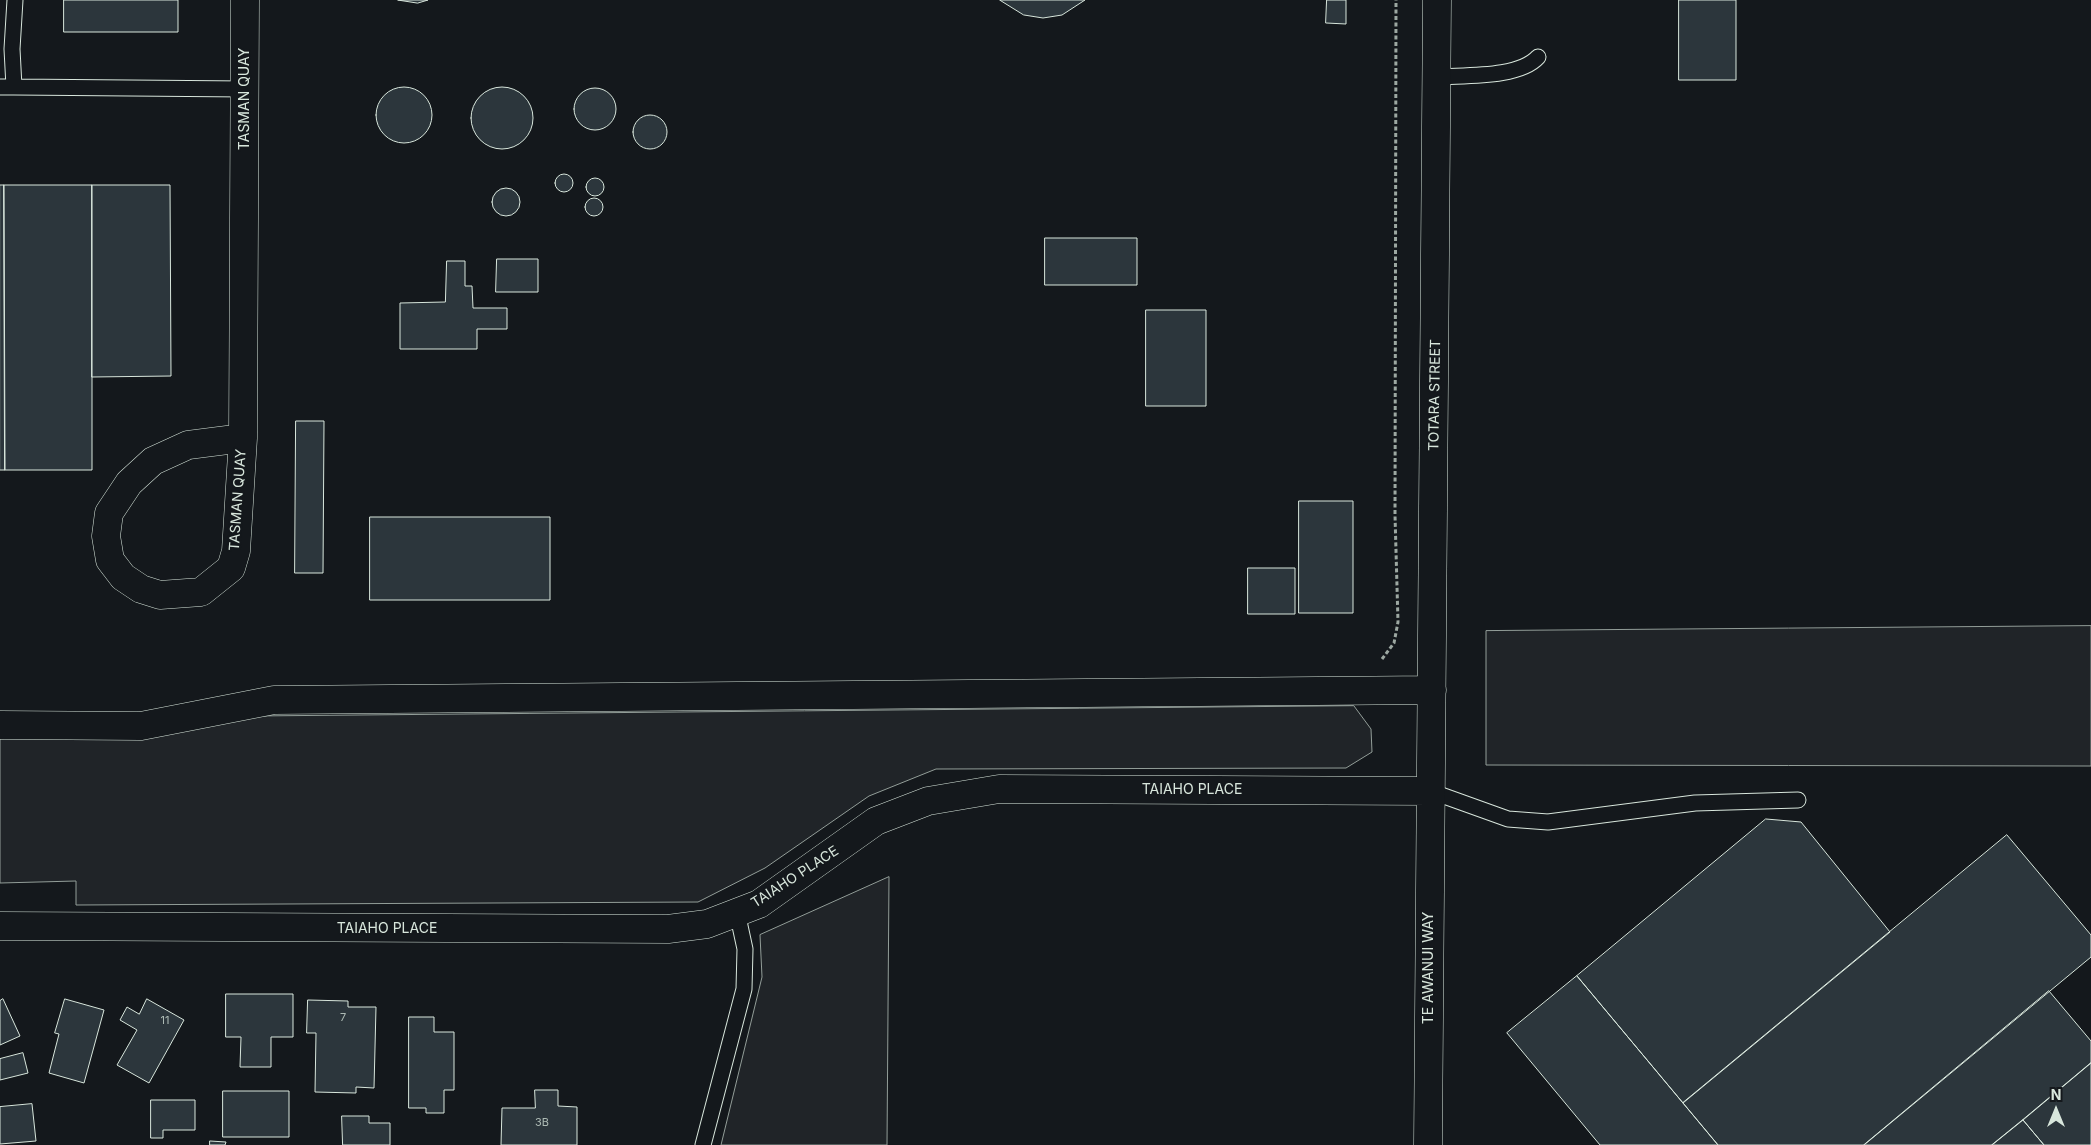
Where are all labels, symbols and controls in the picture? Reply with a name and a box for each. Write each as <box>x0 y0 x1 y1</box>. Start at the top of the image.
street label: TASMAN QUAY <box>237 48 253 150</box>
street label: TOTARA STREET <box>1426 339 1444 451</box>
street label: TASMAN QUAY <box>226 448 250 552</box>
street label: TAIAHO PLACE <box>1142 782 1242 798</box>
street label: TAIAHO PLACE <box>748 843 842 911</box>
street label: TE AWANUI WAY <box>1421 912 1437 1024</box>
street label: TAIAHO PLACE <box>337 921 437 937</box>
house number: 7 <box>340 1011 346 1025</box>
house number: 11 <box>161 1014 169 1028</box>
north arrow <box>2031 1085 2081 1135</box>
text: N <box>2051 1086 2061 1103</box>
house number: 3B <box>535 1116 549 1130</box>

